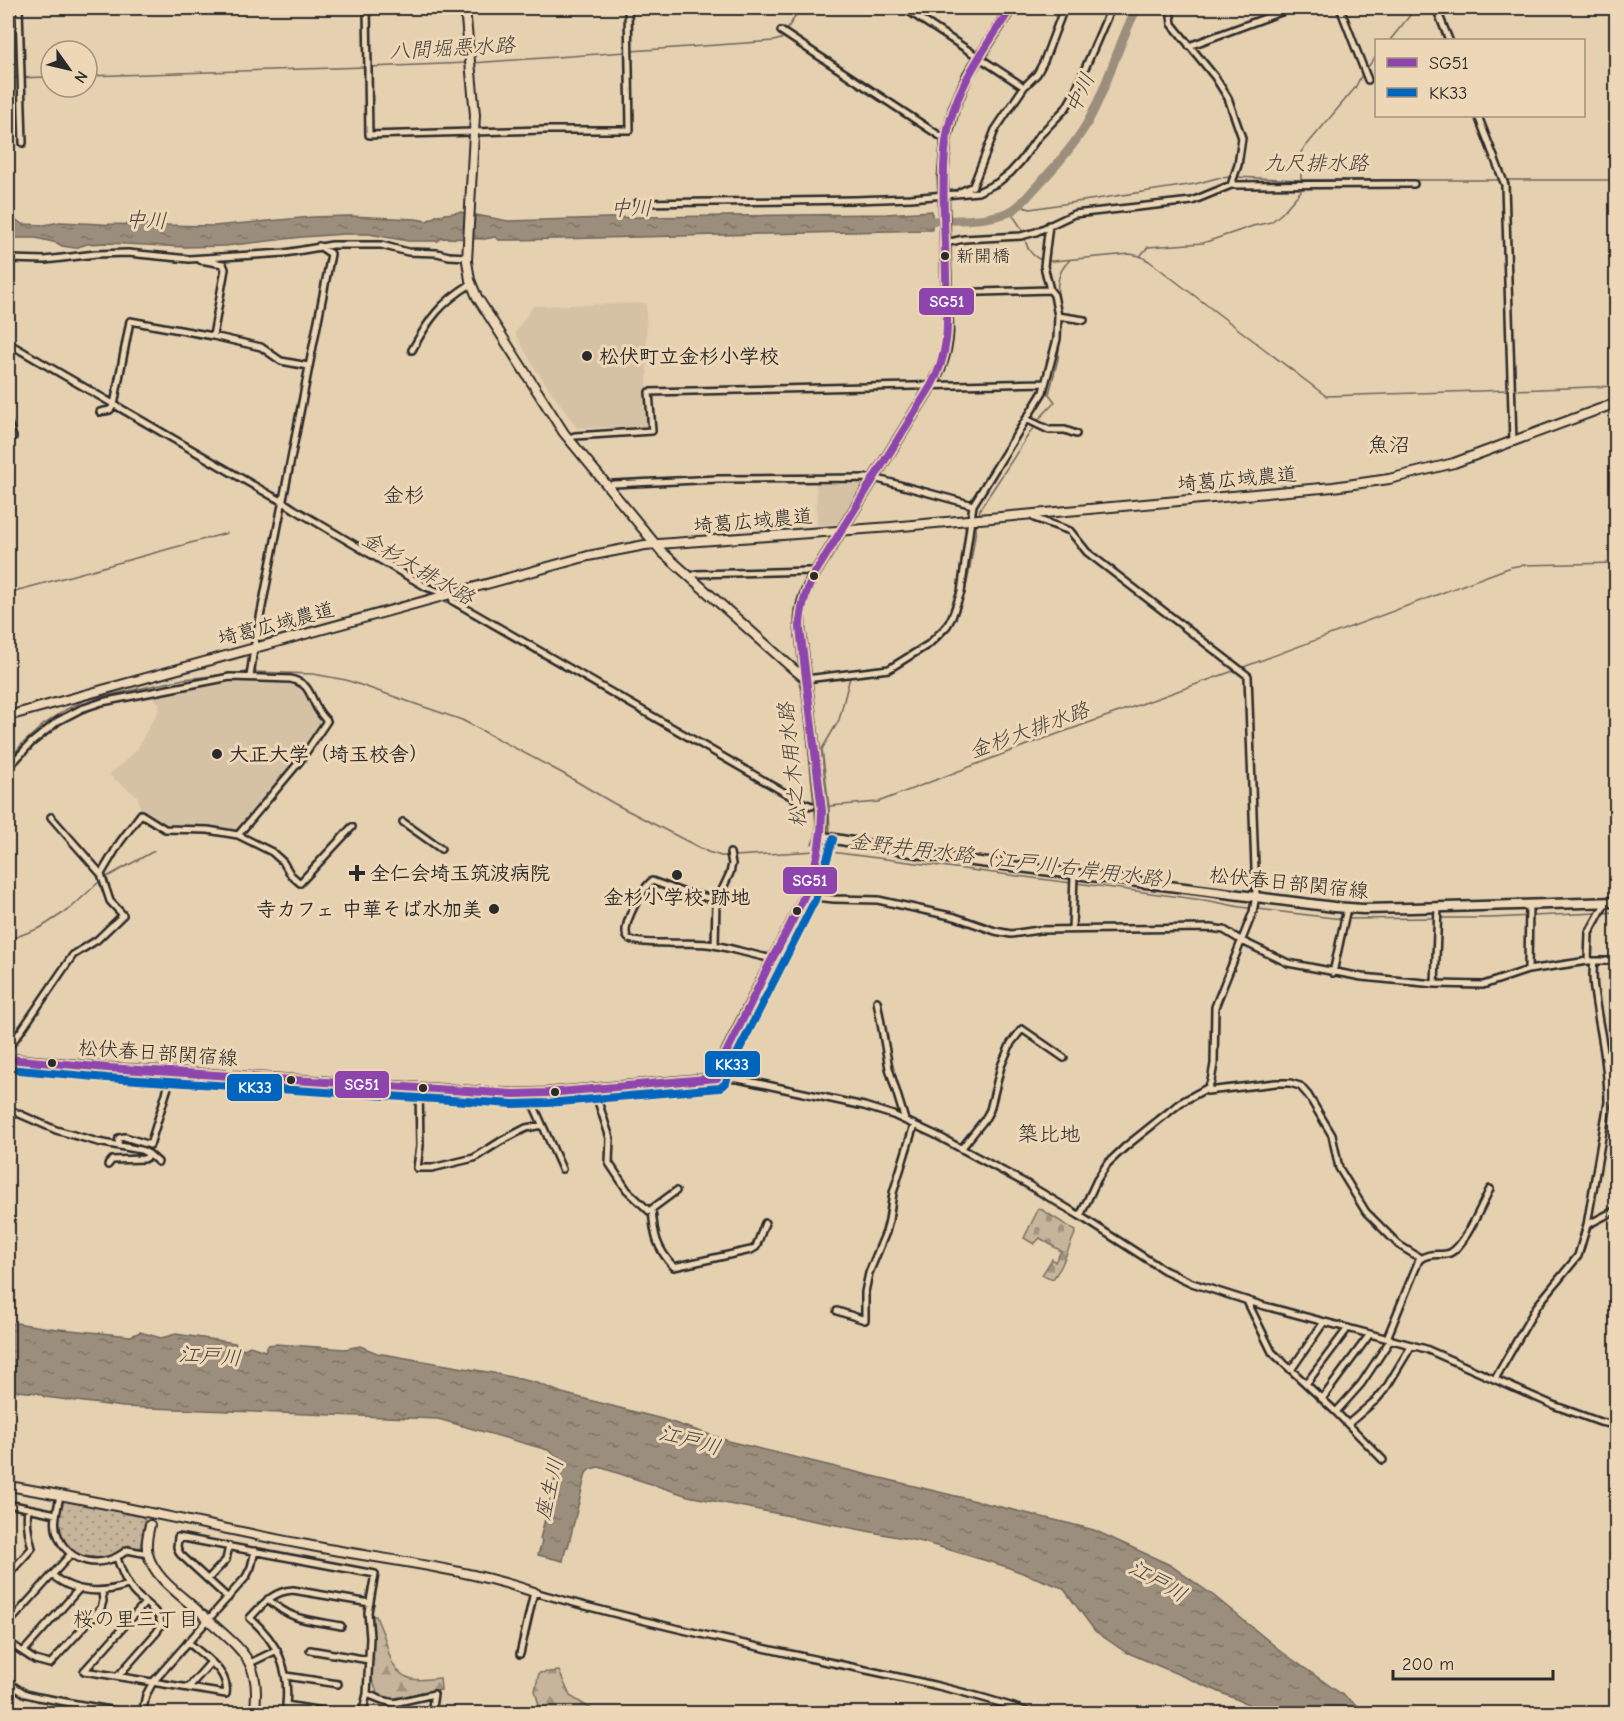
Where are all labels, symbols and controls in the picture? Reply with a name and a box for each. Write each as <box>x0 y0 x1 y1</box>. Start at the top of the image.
water label: 八間堀悪水路 <box>388 33 517 63</box>
north arrow <box>39 39 99 99</box>
legend <box>1375 39 1585 117</box>
text: SG51 <box>1429 53 1469 74</box>
text: N <box>70 67 91 86</box>
water label: 中川 <box>1060 69 1100 117</box>
text: KK33 <box>1429 83 1467 104</box>
water label: 九尺排水路 <box>1264 151 1369 175</box>
water label: 中川 <box>610 196 652 220</box>
water label: 中川 <box>125 207 167 233</box>
place label: 新開橋 <box>956 246 1010 267</box>
marker: 新開橋 <box>939 250 951 262</box>
line badge: SG51 <box>918 287 975 316</box>
text: SG51 <box>930 293 964 311</box>
place label: 松伏町立金杉小学校 <box>599 345 779 368</box>
marker: 松伏町立金杉小学校 <box>580 349 594 363</box>
district label: 魚沼 <box>1368 433 1410 457</box>
street label: 埼葛広域農道 <box>1176 462 1298 496</box>
district label: 金杉 <box>383 483 425 507</box>
street label: 埼葛広域農道 <box>692 504 814 538</box>
water label: 金杉大排水路 <box>357 526 479 610</box>
unlabelled marker <box>808 570 820 582</box>
street label: 埼葛広域農道 <box>215 597 337 651</box>
water label: 金杉大排水路 <box>966 697 1093 763</box>
water label: 松之木用水路 <box>773 700 811 829</box>
place label: 大正大学（埼玉校舎） <box>229 743 429 766</box>
marker: 大正大学（埼玉校舎） <box>210 747 224 761</box>
water label: 金野井用水路（江戸川右岸用水路） <box>848 829 1184 893</box>
place label: 全仁会埼玉筑波病院 <box>370 862 550 885</box>
street label: 松伏春日部関宿線 <box>1208 863 1370 903</box>
marker: 全仁会埼玉筑波病院 <box>348 864 366 882</box>
line badge: SG51 <box>782 866 838 895</box>
marker: 金杉小学校 跡地 <box>670 868 684 882</box>
text: SG51 <box>793 872 827 890</box>
place label: 金杉小学校 跡地 <box>603 886 751 909</box>
place label: 寺カフェ 中華そば水加美 <box>256 898 482 921</box>
marker: 寺カフェ 中華そば水加美 <box>487 902 501 916</box>
unlabelled marker <box>791 905 803 917</box>
street label: 松伏春日部関宿線 <box>77 1036 239 1070</box>
line badge: KK33 <box>704 1050 761 1078</box>
text: KK33 <box>715 1056 749 1074</box>
unlabelled marker <box>46 1057 58 1069</box>
line badge: SG51 <box>334 1070 390 1099</box>
line badge: KK33 <box>226 1073 283 1102</box>
unlabelled marker <box>285 1074 297 1086</box>
text: SG51 <box>345 1076 379 1094</box>
text: KK33 <box>238 1079 272 1097</box>
unlabelled marker <box>417 1082 429 1094</box>
unlabelled marker <box>549 1086 561 1098</box>
district label: 築比地 <box>1018 1122 1081 1146</box>
water label: 江戸川 <box>178 1342 242 1370</box>
water label: 江戸川 <box>656 1420 724 1460</box>
water label: 座生川 <box>530 1456 568 1522</box>
water label: 江戸川 <box>1125 1555 1191 1607</box>
district label: 桜の里三丁目 <box>73 1607 199 1631</box>
scale bar <box>1393 1643 1554 1681</box>
text: 200 m <box>1402 1654 1454 1675</box>

